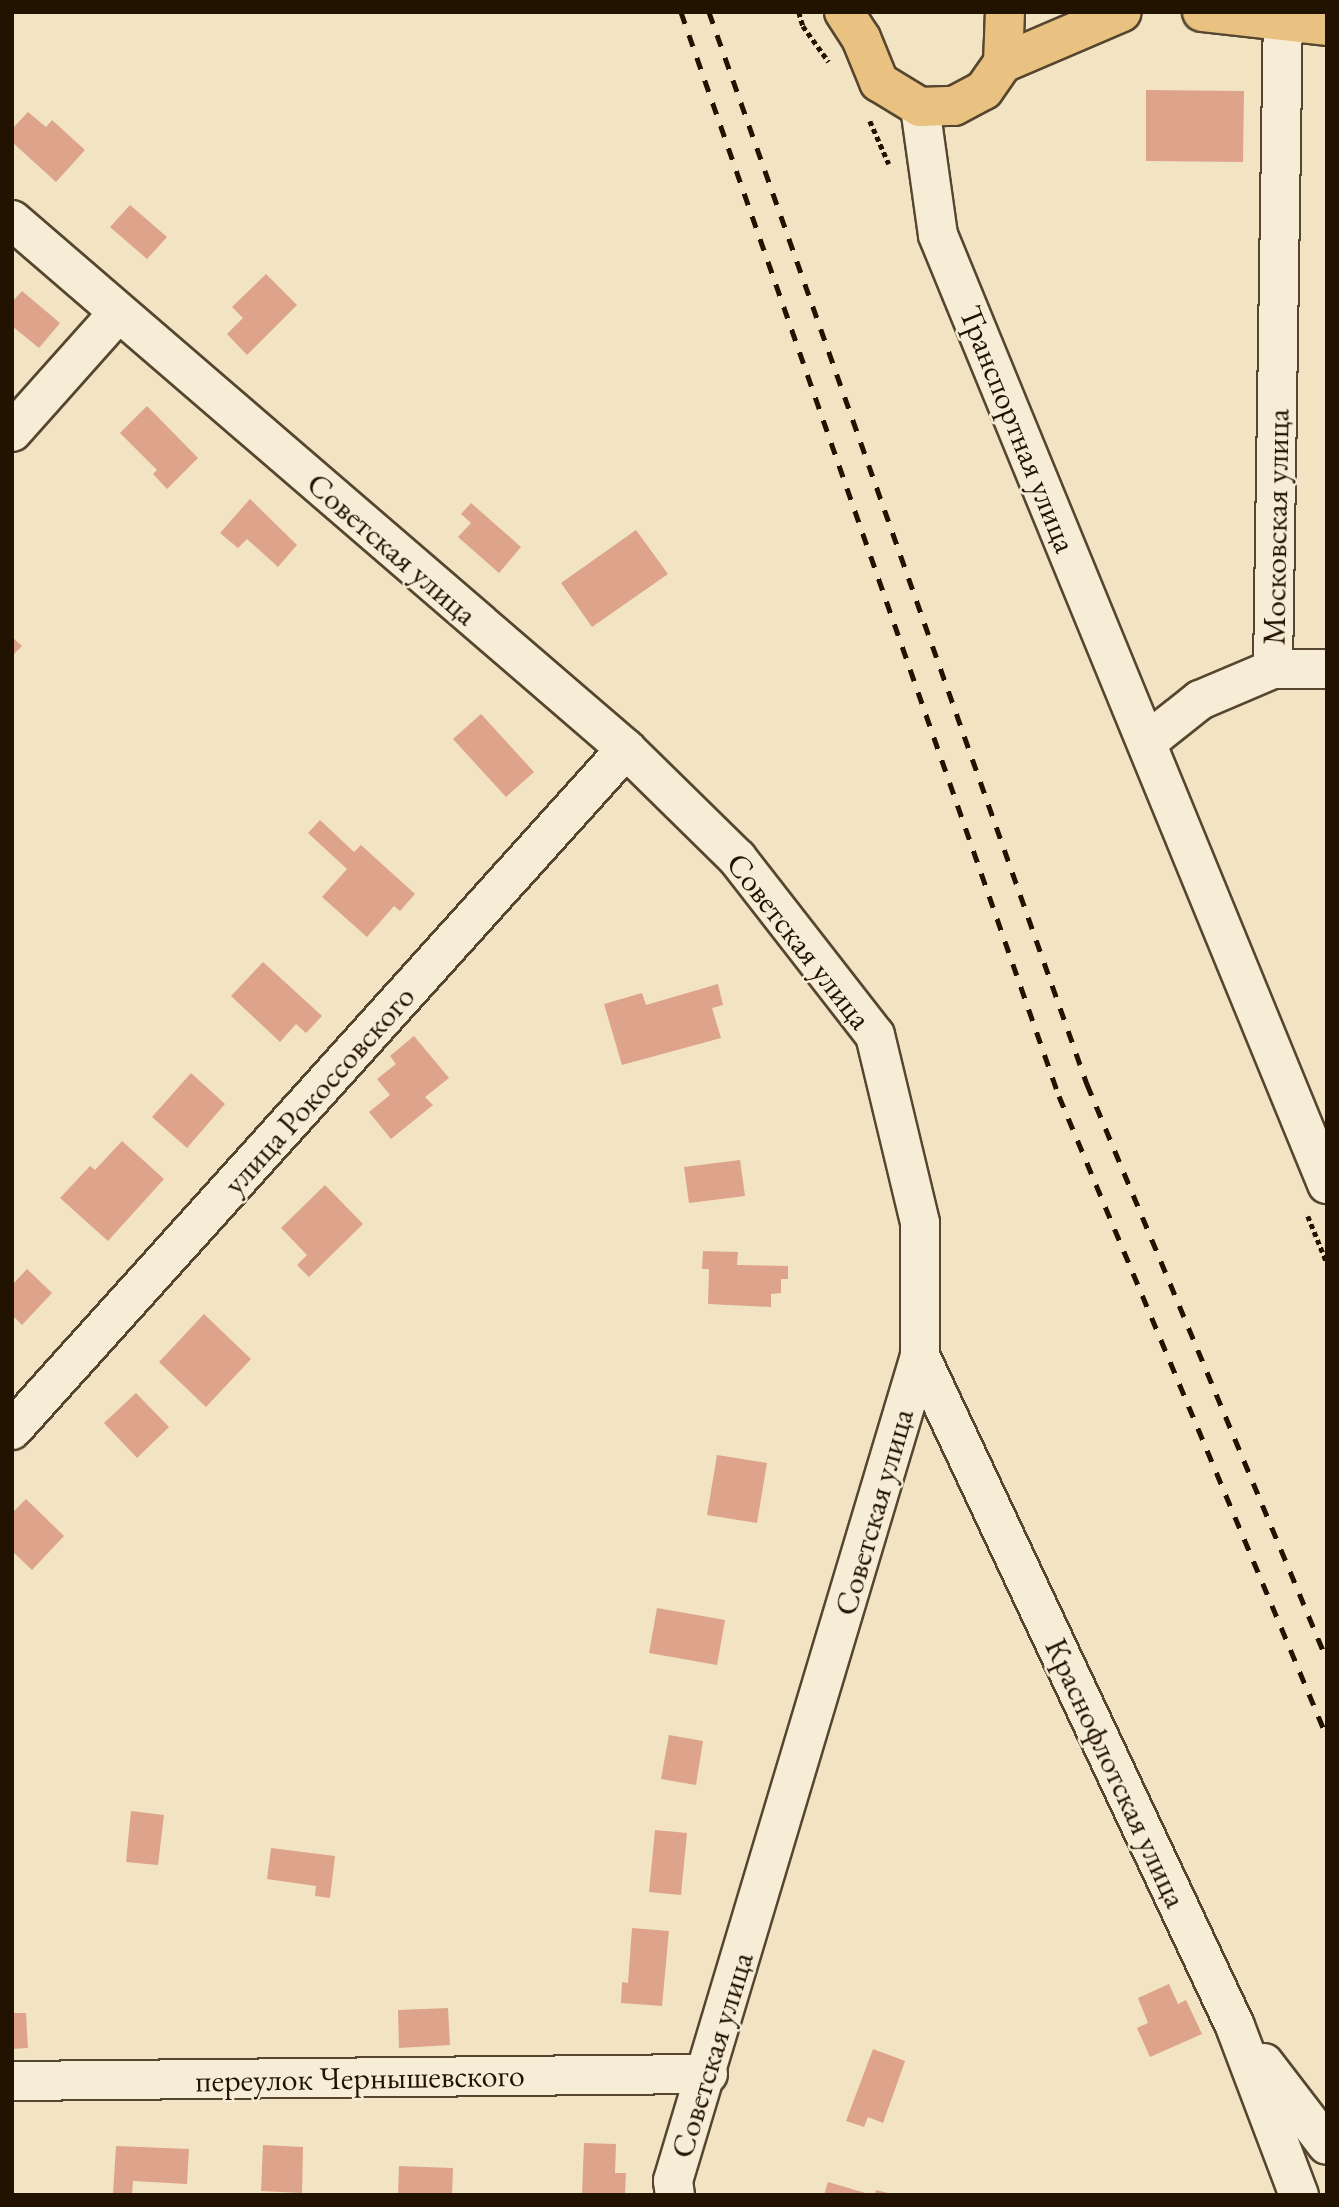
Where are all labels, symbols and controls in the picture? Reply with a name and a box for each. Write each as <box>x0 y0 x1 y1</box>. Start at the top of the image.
street label: Транспортная улица <box>951 300 1085 558</box>
street label: Московская улица <box>1255 409 1297 645</box>
street label: Советская улица <box>299 465 485 633</box>
street label: Советская улица <box>718 845 880 1037</box>
street label: улица Рокоссовского <box>215 978 423 1202</box>
street label: Советская улица <box>826 1404 922 1620</box>
street label: Краснофлотская улица <box>1037 1632 1195 1914</box>
street label: Советская улица <box>662 1947 762 2163</box>
street label: переулок Чернышевского <box>195 2056 525 2100</box>

